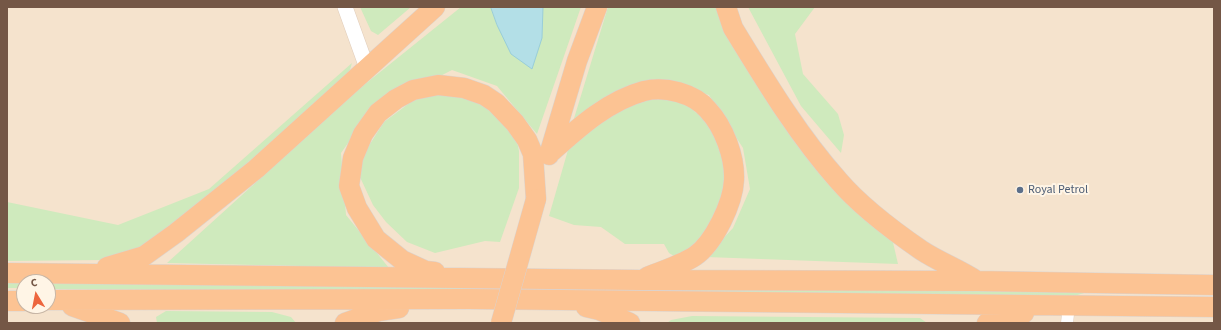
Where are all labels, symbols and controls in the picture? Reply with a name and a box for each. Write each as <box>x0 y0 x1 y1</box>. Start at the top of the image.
place label: Royal Petrol <box>1028 183 1088 197</box>
marker: Royal Petrol <box>1015 185 1025 195</box>
north arrow <box>16 274 56 314</box>
text: С <box>30 275 38 291</box>

